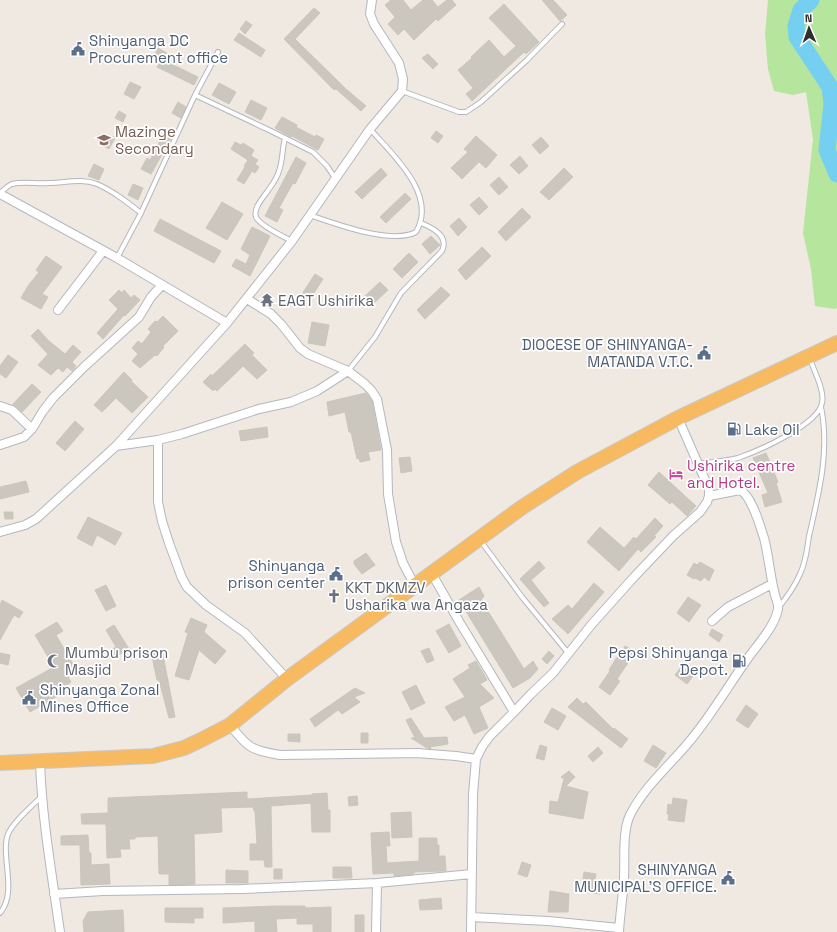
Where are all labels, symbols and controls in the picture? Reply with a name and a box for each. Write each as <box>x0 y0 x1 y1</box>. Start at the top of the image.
north arrow <box>789 8 829 48</box>
text: N <box>805 11 813 25</box>
place label: Shinyanga DC Procurement office <box>89 31 228 67</box>
public building icon: Shinyanga DC Procurement office <box>70 41 86 57</box>
place label: Mazinge Secondary <box>115 122 194 158</box>
school or university icon: Mazinge Secondary <box>96 132 112 148</box>
place label: EAGT Ushirika <box>278 291 375 310</box>
temple icon: EAGT Ushirika <box>259 292 275 308</box>
place label: DIOCESE OF SHINYANGA- MATANDA V.T.C. <box>522 335 693 371</box>
public building icon: DIOCESE OF SHINYANGA- MATANDA V.T.C. <box>696 345 712 361</box>
place label: Lake Oil <box>745 420 800 439</box>
fuel station icon: Lake Oil <box>726 421 742 437</box>
place label: Ushirika centre and Hotel. <box>687 456 796 492</box>
hotel icon: Ushirika centre and Hotel. <box>668 466 684 482</box>
place label: Shinyanga prison center <box>228 556 325 592</box>
public building icon: Shinyanga prison center <box>328 566 344 582</box>
place label: KKT DKMZV Usharika wa Angaza <box>345 578 488 614</box>
church icon: KKT DKMZV Usharika wa Angaza <box>326 588 342 604</box>
place label: Mumbu prison Masjid <box>65 643 168 679</box>
place label: Pepsi Shinyanga Depot. <box>609 643 728 679</box>
mosque icon: Mumbu prison Masjid <box>46 653 62 669</box>
fuel station icon: Pepsi Shinyanga Depot. <box>731 653 747 669</box>
place label: Shinyanga Zonal Mines Office <box>40 680 159 716</box>
public building icon: Shinyanga Zonal Mines Office <box>21 690 37 706</box>
place label: SHINYANGA MUNICIPAL'S OFFICE. <box>574 860 718 896</box>
public building icon: SHINYANGA MUNICIPAL'S OFFICE. <box>720 870 736 886</box>

